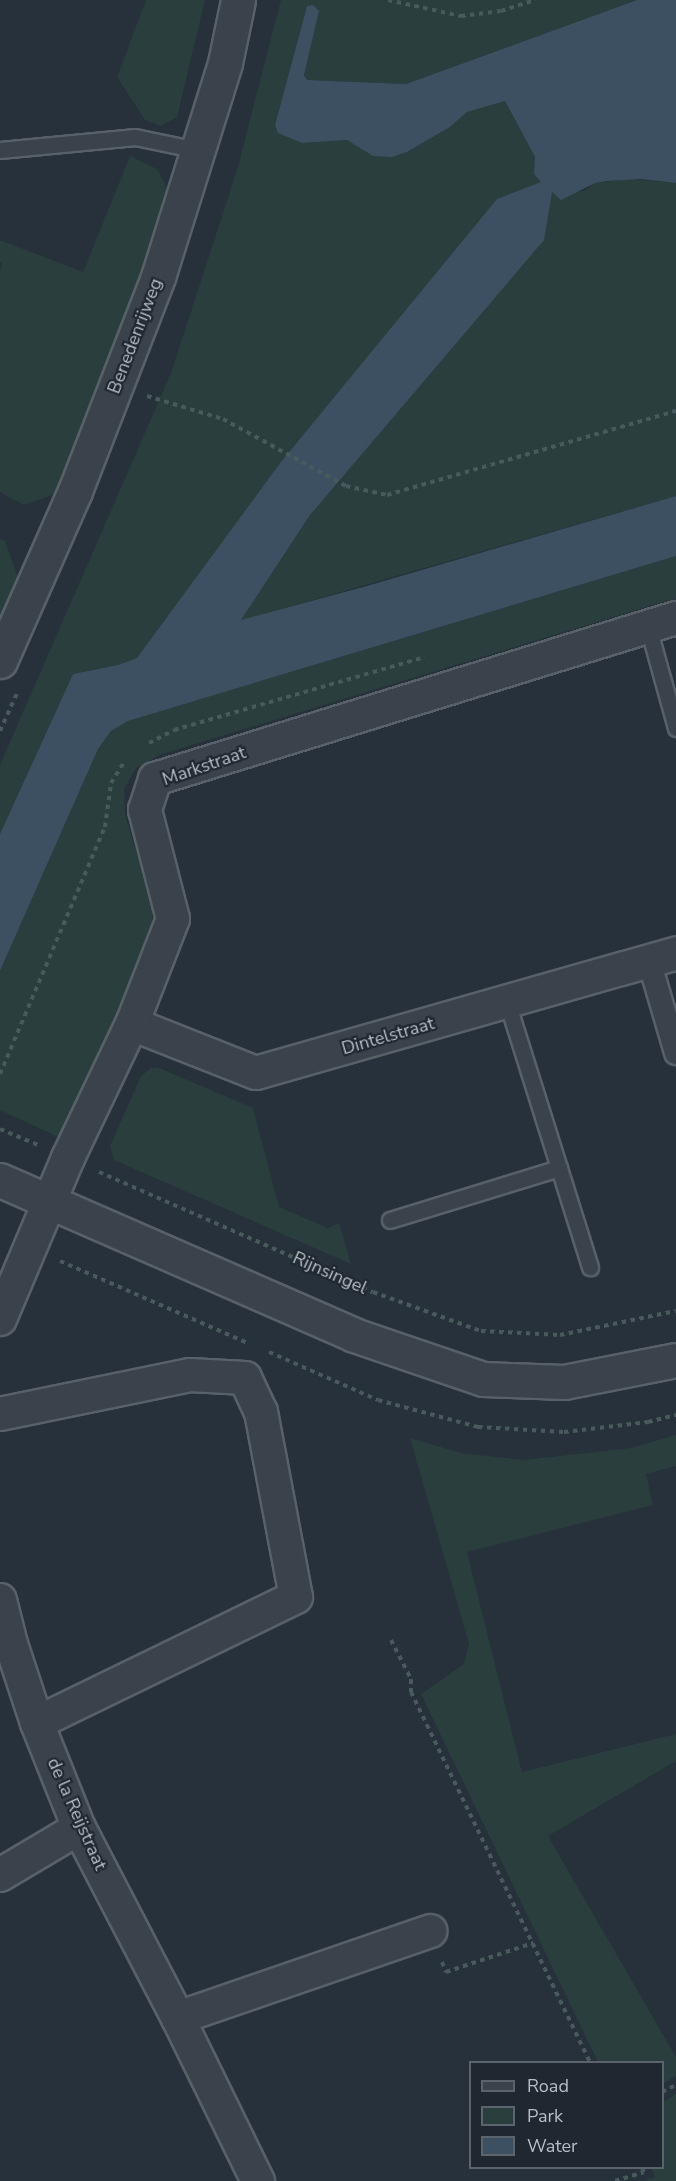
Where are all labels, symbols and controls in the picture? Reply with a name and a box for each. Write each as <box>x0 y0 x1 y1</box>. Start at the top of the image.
street label: Benedenrijweg <box>103 275 167 397</box>
street label: Markstraat <box>159 742 249 790</box>
street label: Dintelstraat <box>339 1012 437 1060</box>
street label: Rijnsingel <box>289 1247 371 1299</box>
street label: de la Reijstraat <box>43 1755 111 1873</box>
legend <box>469 2061 664 2169</box>
text: Road <box>527 2074 569 2098</box>
text: Park <box>527 2104 563 2128</box>
text: Water <box>527 2134 578 2158</box>

